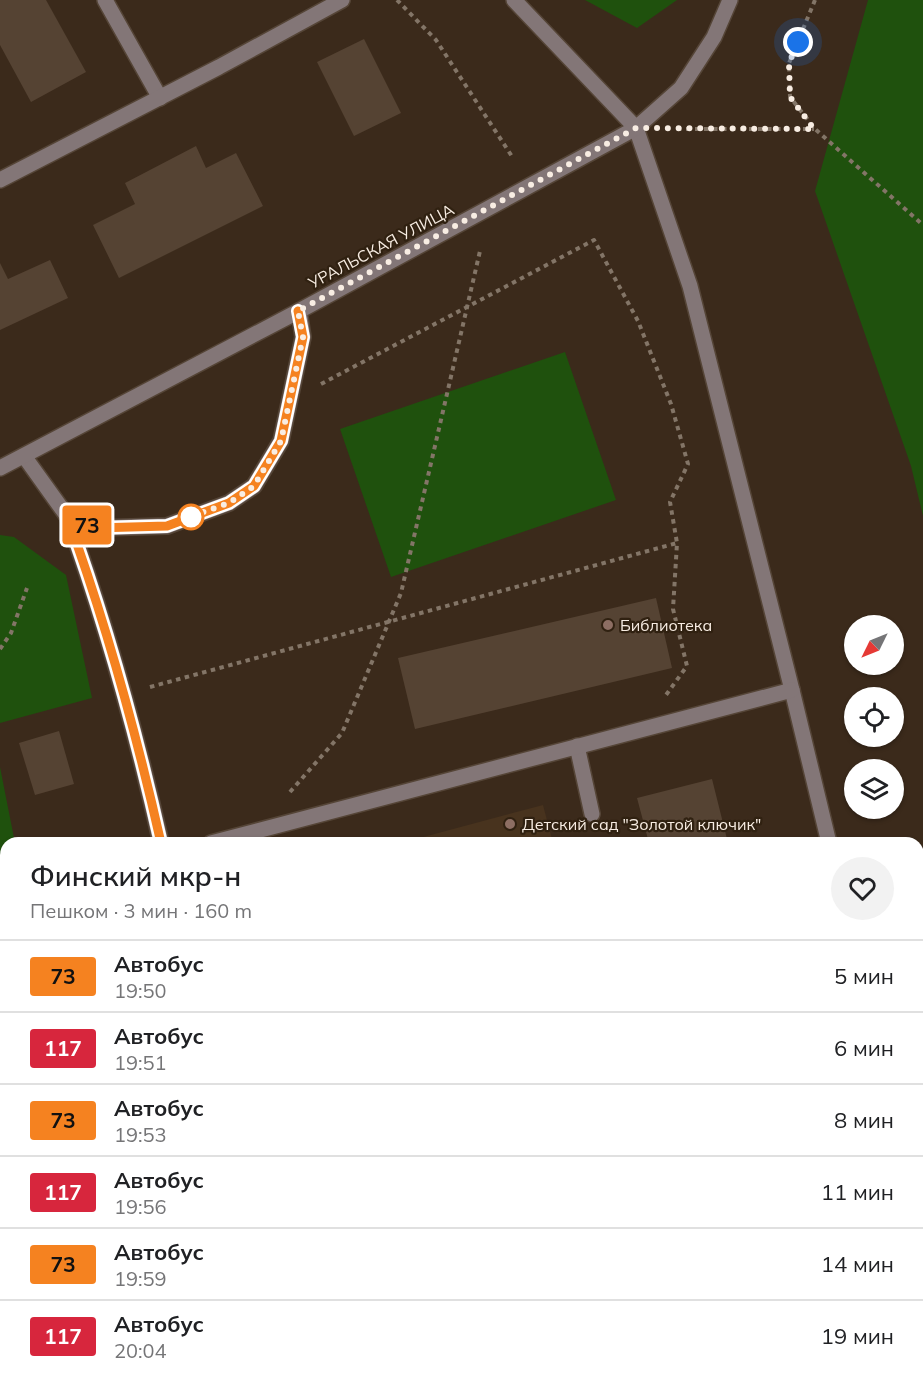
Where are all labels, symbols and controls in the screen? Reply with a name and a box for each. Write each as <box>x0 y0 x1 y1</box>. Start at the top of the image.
your location <box>783 27 813 57</box>
street label: УРАЛЬСКАЯ УЛИЦА <box>304 199 457 293</box>
unlabelled marker <box>178 504 204 530</box>
line badge: 73 <box>60 506 114 544</box>
text: 73 <box>74 512 100 538</box>
place label: Библиотека <box>620 615 712 635</box>
north arrow <box>844 615 904 675</box>
map controls <box>844 615 904 819</box>
marker: Библиотека <box>601 618 615 632</box>
button: locate <box>844 687 904 747</box>
button: layers <box>844 759 904 819</box>
place label: Детский сад "Золотой ключик" <box>522 814 761 834</box>
marker: Детский сад "Золотой ключик" <box>503 817 517 831</box>
button: heart <box>831 857 894 920</box>
text: Финский мкр-н <box>30 858 241 893</box>
text: Пешком · 3 мин · 160 m <box>30 898 252 923</box>
text: Автобус <box>114 950 204 978</box>
text: 5 мин <box>834 962 894 990</box>
text: 73 <box>50 963 76 989</box>
text: 19:50 <box>114 978 167 1003</box>
text: Автобус <box>114 1022 204 1050</box>
text: 6 мин <box>834 1034 894 1062</box>
text: 117 <box>44 1035 82 1061</box>
text: 19:51 <box>114 1050 167 1075</box>
text: Автобус <box>114 1094 204 1122</box>
text: 8 мин <box>834 1106 894 1134</box>
text: 73 <box>50 1107 76 1133</box>
text: 19:53 <box>114 1122 167 1147</box>
text: Автобус <box>114 1166 204 1194</box>
text: 11 мин <box>821 1178 894 1206</box>
text: 117 <box>44 1179 82 1205</box>
text: 19:56 <box>114 1194 167 1219</box>
text: Автобус <box>114 1238 204 1266</box>
text: 14 мин <box>821 1250 894 1278</box>
text: 73 <box>50 1251 76 1277</box>
text: 19:59 <box>114 1266 167 1291</box>
text: Автобус <box>114 1310 204 1338</box>
text: 19 мин <box>821 1322 894 1350</box>
text: 117 <box>44 1323 82 1349</box>
text: 20:04 <box>114 1338 167 1363</box>

